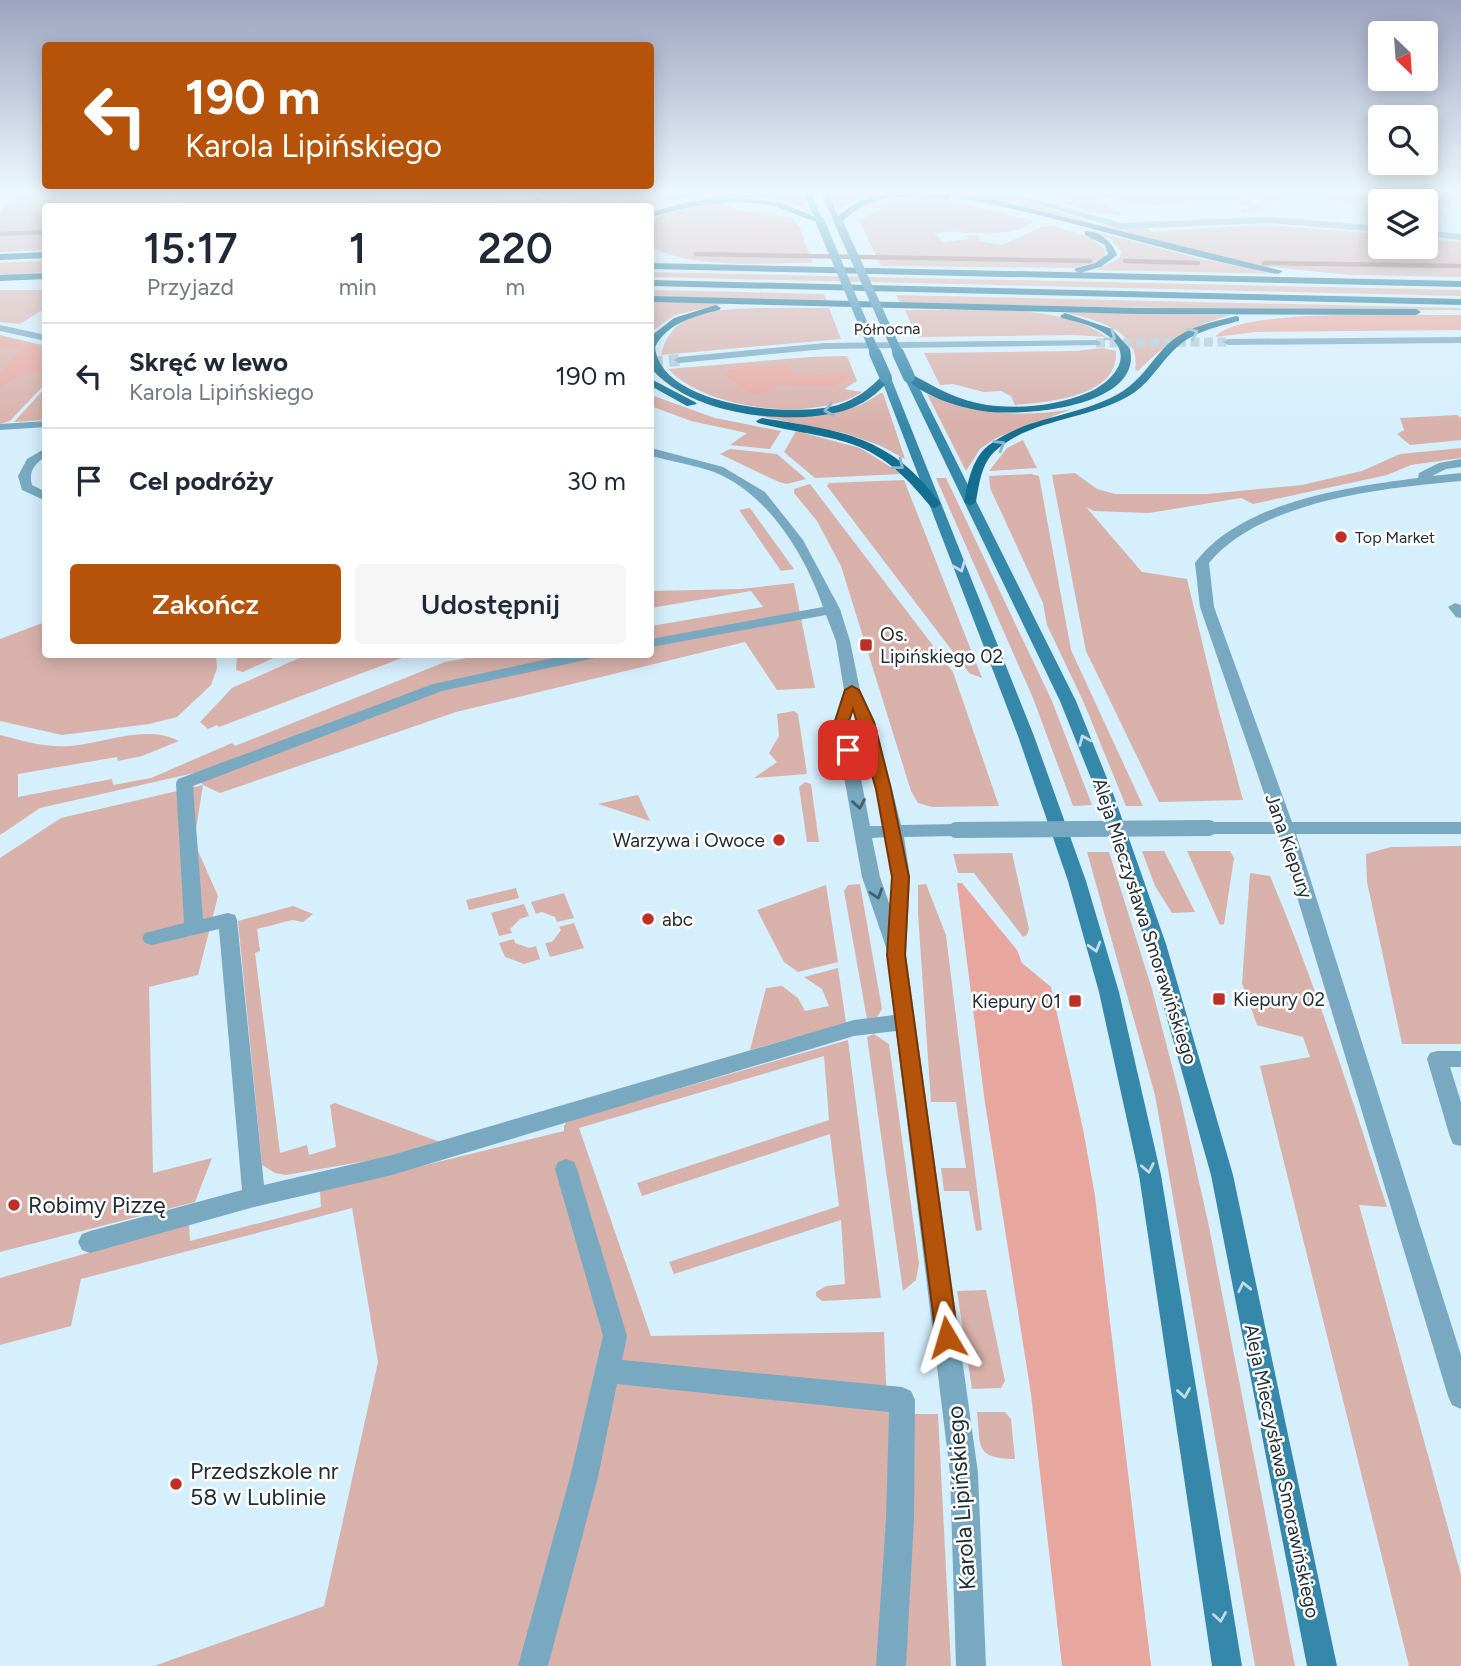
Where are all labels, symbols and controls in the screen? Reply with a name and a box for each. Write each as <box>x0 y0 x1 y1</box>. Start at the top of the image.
north arrow <box>1368 21 1438 91</box>
map controls <box>1368 21 1438 259</box>
text: 190 m <box>185 67 320 126</box>
icon: left <box>70 70 161 161</box>
button: search <box>1368 105 1438 175</box>
text: Karola Lipińskiego <box>185 127 442 165</box>
button: layers <box>1368 189 1438 259</box>
text: 15:17 <box>143 223 238 274</box>
text: 1 <box>349 223 366 274</box>
text: 220 <box>478 223 553 274</box>
text: Przyjazd <box>147 273 234 301</box>
text: min <box>339 273 377 301</box>
text: m <box>505 273 525 301</box>
street label: Północna <box>853 319 921 339</box>
one-way arrow <box>1104 327 1116 340</box>
one-way arrow <box>1186 327 1198 341</box>
text: Skręć w lewo <box>129 346 288 378</box>
icon: left <box>70 357 108 395</box>
text: 190 m <box>555 360 626 392</box>
text: Karola Lipińskiego <box>129 378 314 406</box>
one-way arrow <box>823 402 835 417</box>
one-way arrow <box>993 440 1006 453</box>
one-way arrow <box>891 457 903 470</box>
icon: arrive <box>70 462 108 500</box>
text: Cel podróży <box>129 465 273 497</box>
text: 30 m <box>567 465 626 497</box>
place label: Top Market <box>1355 528 1435 547</box>
marker: Top Market <box>1333 529 1349 545</box>
one-way arrow <box>952 561 966 573</box>
button: Zakończ <box>70 564 341 644</box>
button: Udostępnij <box>355 564 626 644</box>
place label: Os. Lipińskiego 02 <box>880 623 1003 668</box>
marker: Os. Lipińskiego 02 <box>858 637 874 653</box>
pin <box>818 720 878 780</box>
icon: arrive <box>829 731 867 769</box>
one-way arrow <box>1079 735 1093 747</box>
street label: Aleja Mieczysława Smorawińskiego <box>1088 775 1202 1067</box>
street label: Jana Kiepury <box>1260 791 1318 901</box>
one-way arrow <box>850 798 865 810</box>
place label: Warzywa i Owoce <box>613 829 765 852</box>
marker: Warzywa i Owoce <box>771 832 787 848</box>
one-way arrow <box>868 888 883 900</box>
place label: abc <box>662 908 693 931</box>
marker: abc <box>640 911 656 927</box>
one-way arrow <box>1087 941 1102 953</box>
place label: Kiepury 02 <box>1233 988 1325 1011</box>
place label: Kiepury 01 <box>972 990 1061 1013</box>
marker: Kiepury 02 <box>1211 991 1227 1007</box>
marker: Kiepury 01 <box>1067 993 1083 1009</box>
one-way arrow <box>1140 1162 1155 1174</box>
place label: Robimy Pizzę <box>28 1191 166 1219</box>
marker: Robimy Pizzę <box>6 1197 22 1213</box>
one-way arrow <box>1238 1281 1253 1293</box>
position arrow <box>910 1300 984 1374</box>
street label: Aleja Mieczysława Smorawińskiego <box>1240 1322 1324 1620</box>
one-way arrow <box>1176 1387 1191 1399</box>
street label: Karola Lipińskiego <box>941 1405 981 1591</box>
place label: Przedszkole nr 58 w Lublinie <box>190 1457 339 1511</box>
marker: Przedszkole nr 58 w Lublinie <box>168 1476 184 1492</box>
one-way arrow <box>1212 1612 1227 1623</box>

